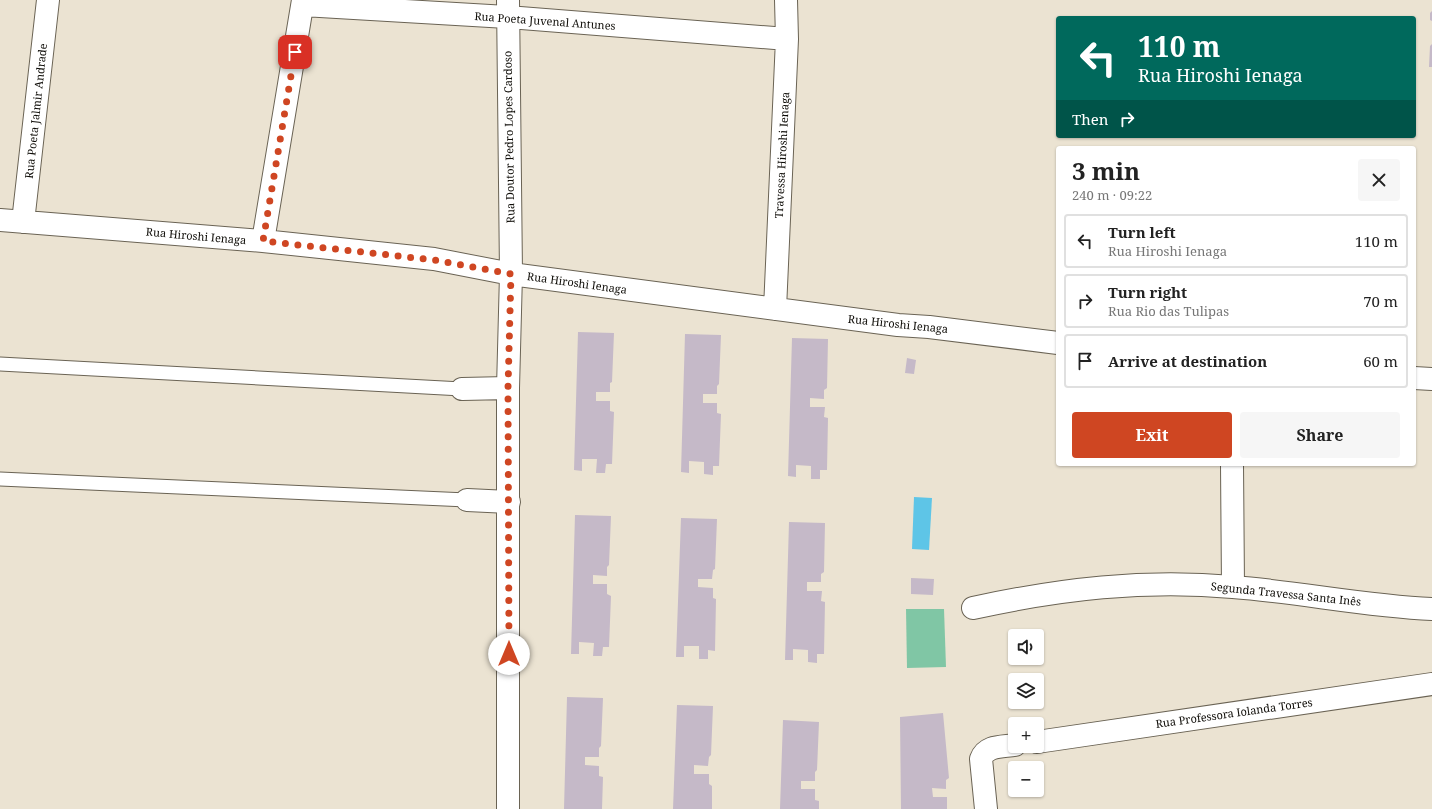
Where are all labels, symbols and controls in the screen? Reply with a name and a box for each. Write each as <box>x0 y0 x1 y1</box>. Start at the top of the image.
street label: Rua Poeta Juvenal Antunes <box>474 8 616 33</box>
text: 110 m <box>1138 27 1220 65</box>
icon: left <box>1072 32 1124 84</box>
pin <box>278 35 312 69</box>
icon: arrive <box>284 41 306 63</box>
street label: Rua Poeta Jalmir Andrade <box>21 42 50 179</box>
street label: Rua Doutor Pedro Lopes Cardoso <box>499 51 518 223</box>
text: Rua Hiroshi Ienaga <box>1138 63 1303 87</box>
street label: Travessa Hiroshi Ienaga <box>771 91 792 219</box>
icon: right <box>1116 108 1138 130</box>
text: Then <box>1072 109 1108 129</box>
text: 3 min <box>1072 154 1140 187</box>
button: close <box>1358 159 1400 201</box>
text: 240 m · 09:22 <box>1072 186 1152 204</box>
text: Turn left <box>1108 222 1176 242</box>
street label: Rua Hiroshi Ienaga <box>145 224 247 247</box>
icon: left <box>1074 230 1096 252</box>
text: 110 m <box>1355 231 1398 251</box>
text: Rua Hiroshi Ienaga <box>1108 242 1227 260</box>
street label: Rua Hiroshi Ienaga <box>526 268 628 297</box>
text: Turn right <box>1108 282 1187 302</box>
icon: right <box>1074 290 1096 312</box>
text: 70 m <box>1363 291 1398 311</box>
text: Rua Rio das Tulipas <box>1108 302 1229 320</box>
street label: Rua Hiroshi Ienaga <box>847 311 949 336</box>
icon: arrive <box>1074 350 1096 372</box>
text: Arrive at destination <box>1108 351 1267 371</box>
text: 60 m <box>1363 351 1398 371</box>
button: Exit <box>1072 412 1232 458</box>
button: Share <box>1240 412 1400 458</box>
street label: Segunda Travessa Santa Inês <box>1210 578 1362 609</box>
map controls <box>1008 629 1044 797</box>
button: sound <box>1008 629 1044 665</box>
position arrow <box>488 633 530 675</box>
button: layers <box>1008 673 1044 709</box>
street label: Rua Professora Iolanda Torres <box>1155 694 1313 731</box>
button: + <box>1008 717 1044 753</box>
button: − <box>1008 761 1044 797</box>

